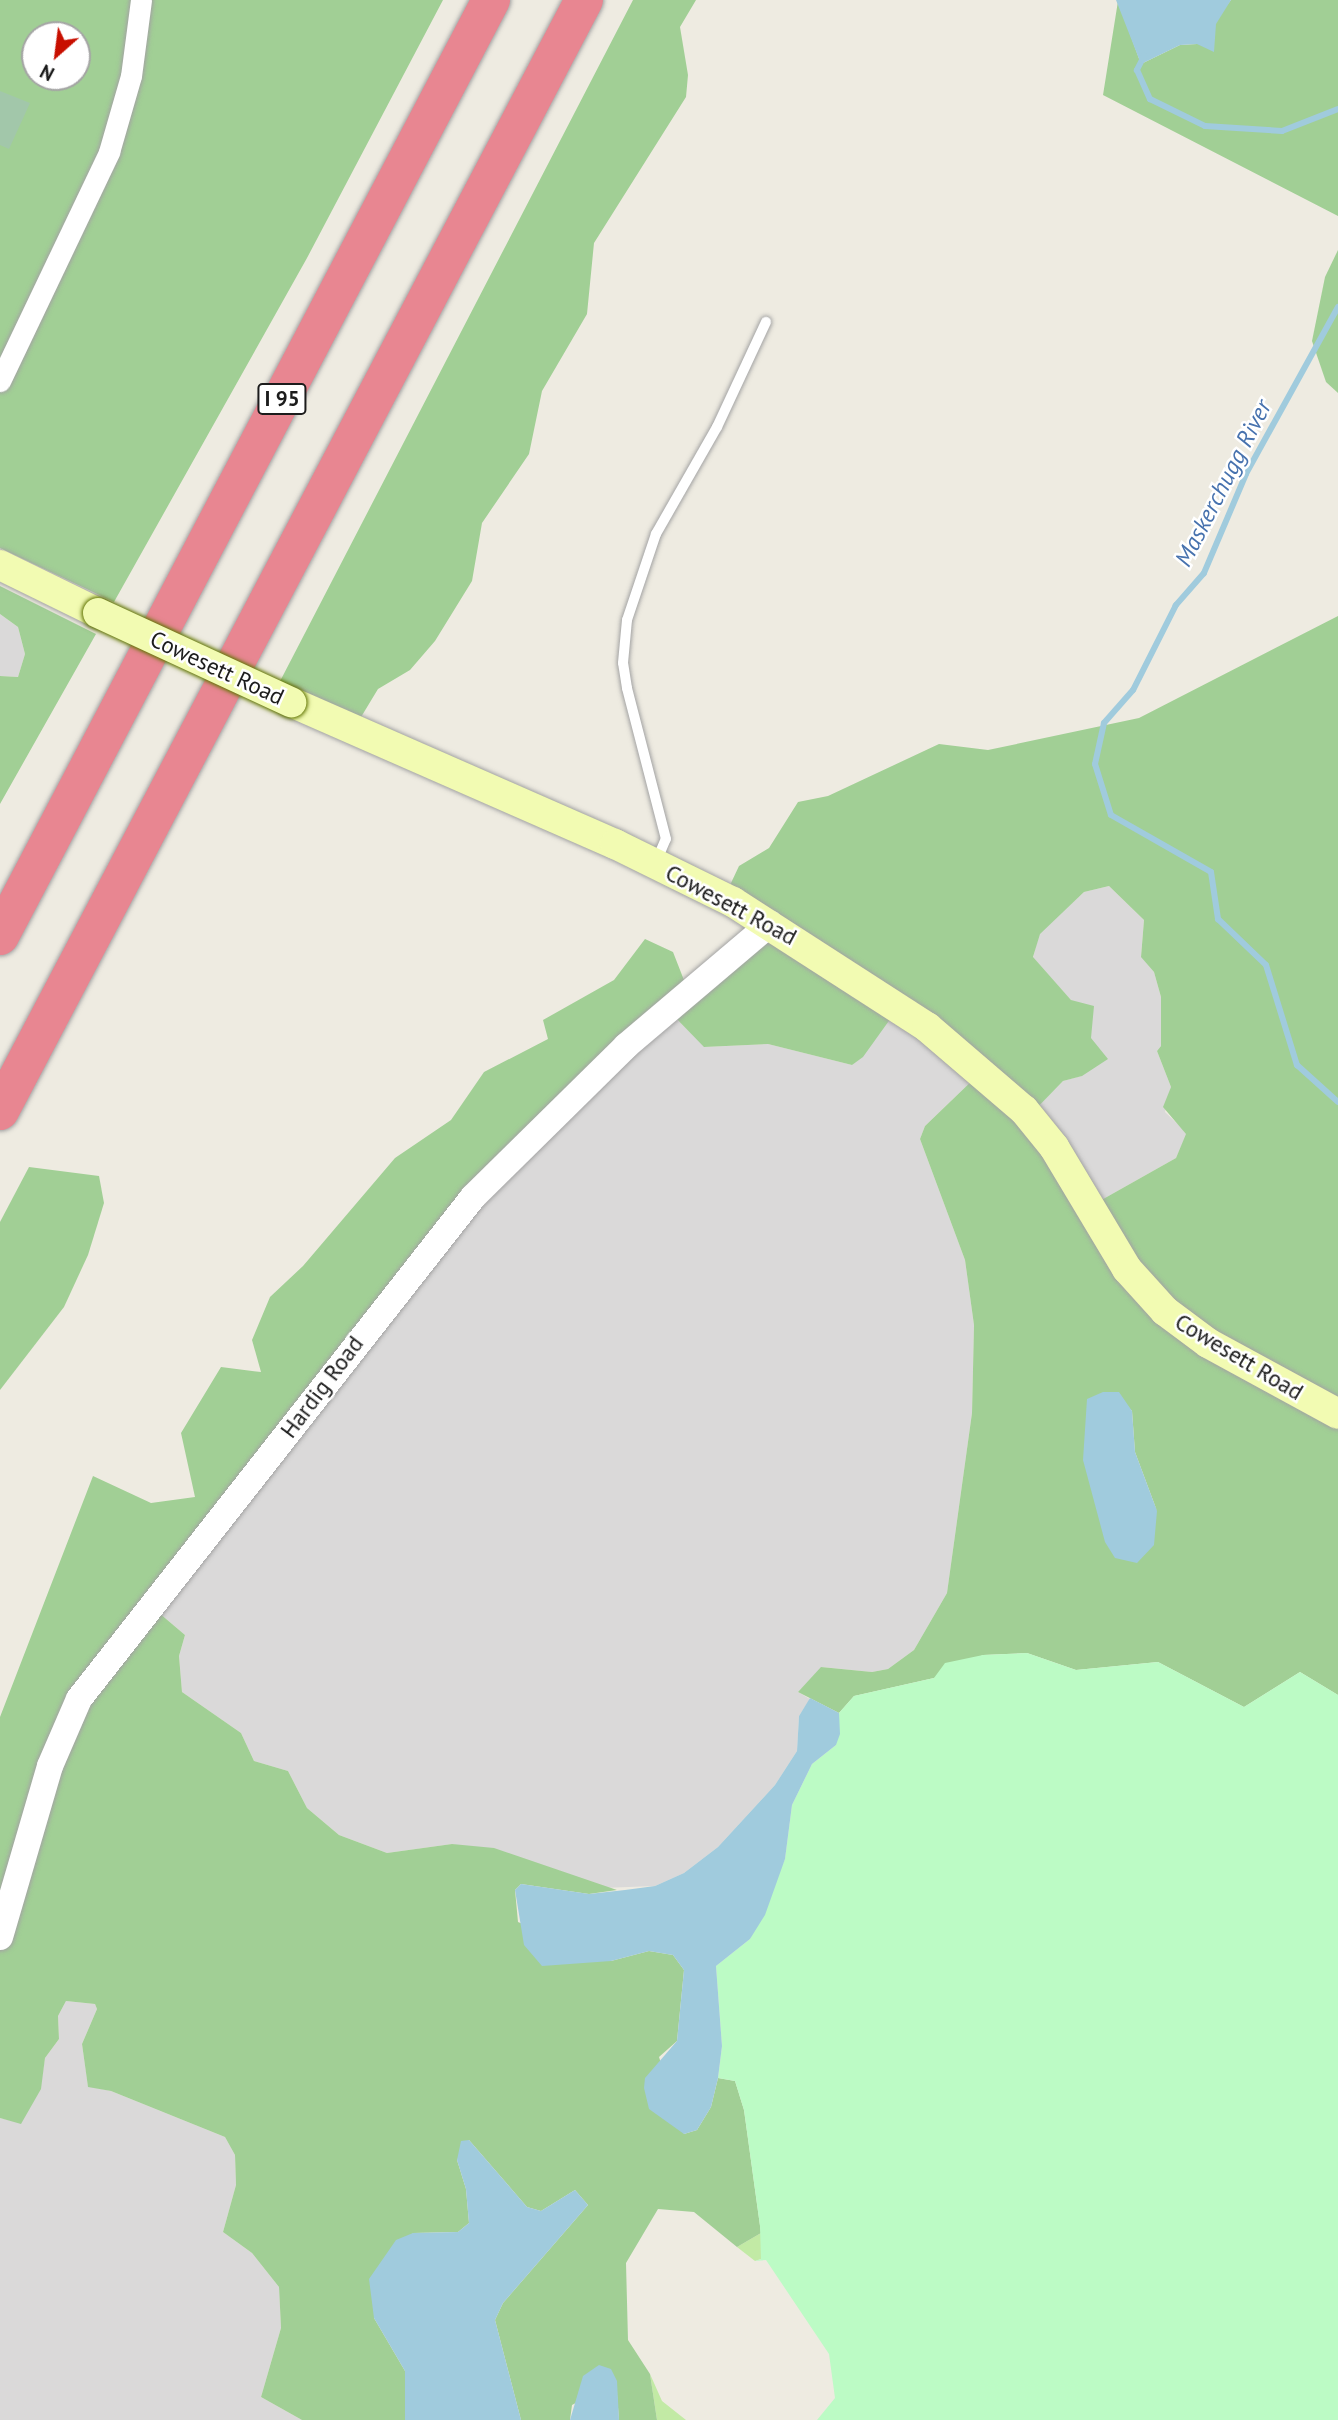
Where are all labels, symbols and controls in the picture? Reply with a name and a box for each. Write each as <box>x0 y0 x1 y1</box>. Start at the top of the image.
north arrow <box>21 21 91 91</box>
text: N <box>36 59 58 86</box>
road number: I 95 <box>256 382 308 416</box>
water label: Maskerchugg River <box>1169 395 1277 571</box>
street label: Cowesett Road <box>146 625 288 711</box>
street label: Cowesett Road <box>661 859 801 951</box>
street label: Cowesett Road <box>1170 1308 1308 1406</box>
street label: Hardig Road <box>275 1331 369 1443</box>

